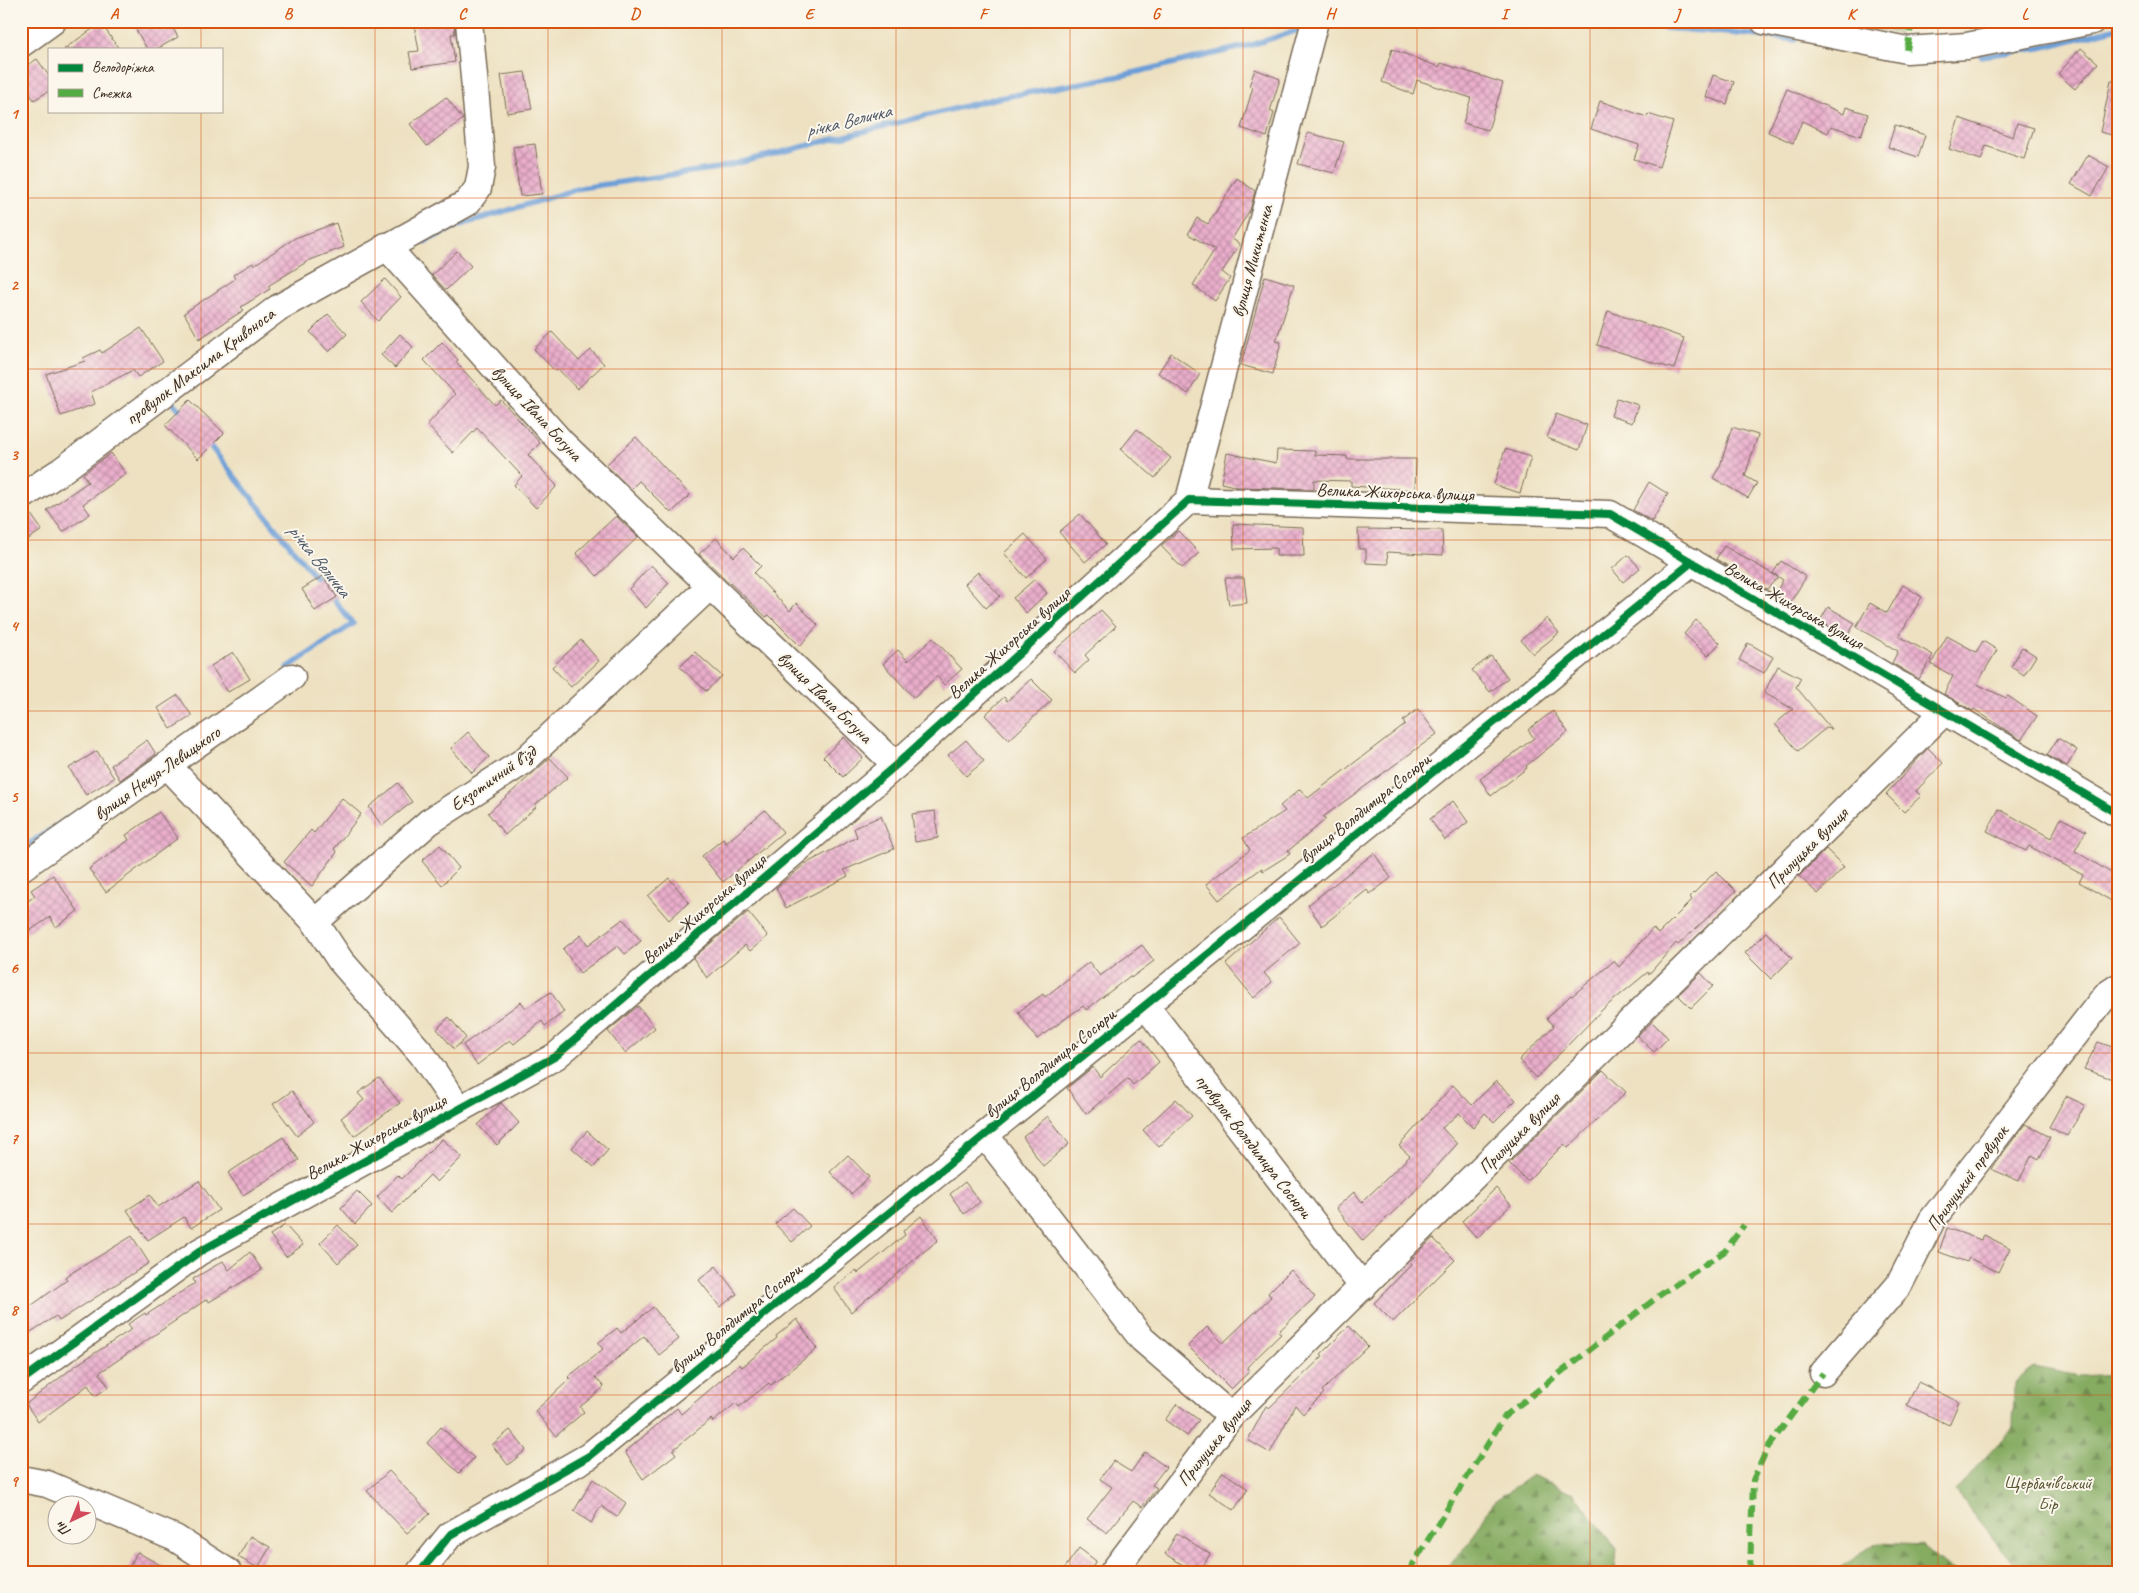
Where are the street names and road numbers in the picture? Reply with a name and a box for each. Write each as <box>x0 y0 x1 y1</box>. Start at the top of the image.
street label: вулиця Микитенка <box>1226 201 1278 320</box>
street label: провулок Максима Кривоноса <box>121 302 280 429</box>
street label: вулиця Івана Богуна <box>487 361 588 467</box>
street label: Велика Жихорська вулиця <box>1316 478 1476 506</box>
street label: Велика Жихорська вулиця <box>1720 556 1869 655</box>
street label: Велика Жихорська вулиця <box>943 581 1076 704</box>
street label: вулиця Івана Богуна <box>773 646 878 749</box>
street label: вулиця Нечуя-Левицького <box>90 720 226 825</box>
street label: Екзотичний в'їзд <box>446 739 542 816</box>
street label: вулиця Володимира Сосюри <box>1295 748 1436 868</box>
street label: Прилуцька вулиця <box>1762 801 1854 893</box>
street label: Велика Жихорська вулиця <box>637 848 772 969</box>
street label: вулиця Володимира Сосюри <box>980 1003 1121 1123</box>
street label: провулок Володимира Сосюри <box>1191 1070 1318 1223</box>
street label: Прилуцька вулиця <box>1474 1086 1566 1178</box>
street label: Велика Жихорська вулиця <box>302 1088 452 1185</box>
street label: Прилуцький провулок <box>1921 1120 2013 1235</box>
street label: вулиця Володимира Сосюри <box>666 1258 807 1378</box>
street label: Прилуцька вулиця <box>1172 1392 1257 1490</box>

